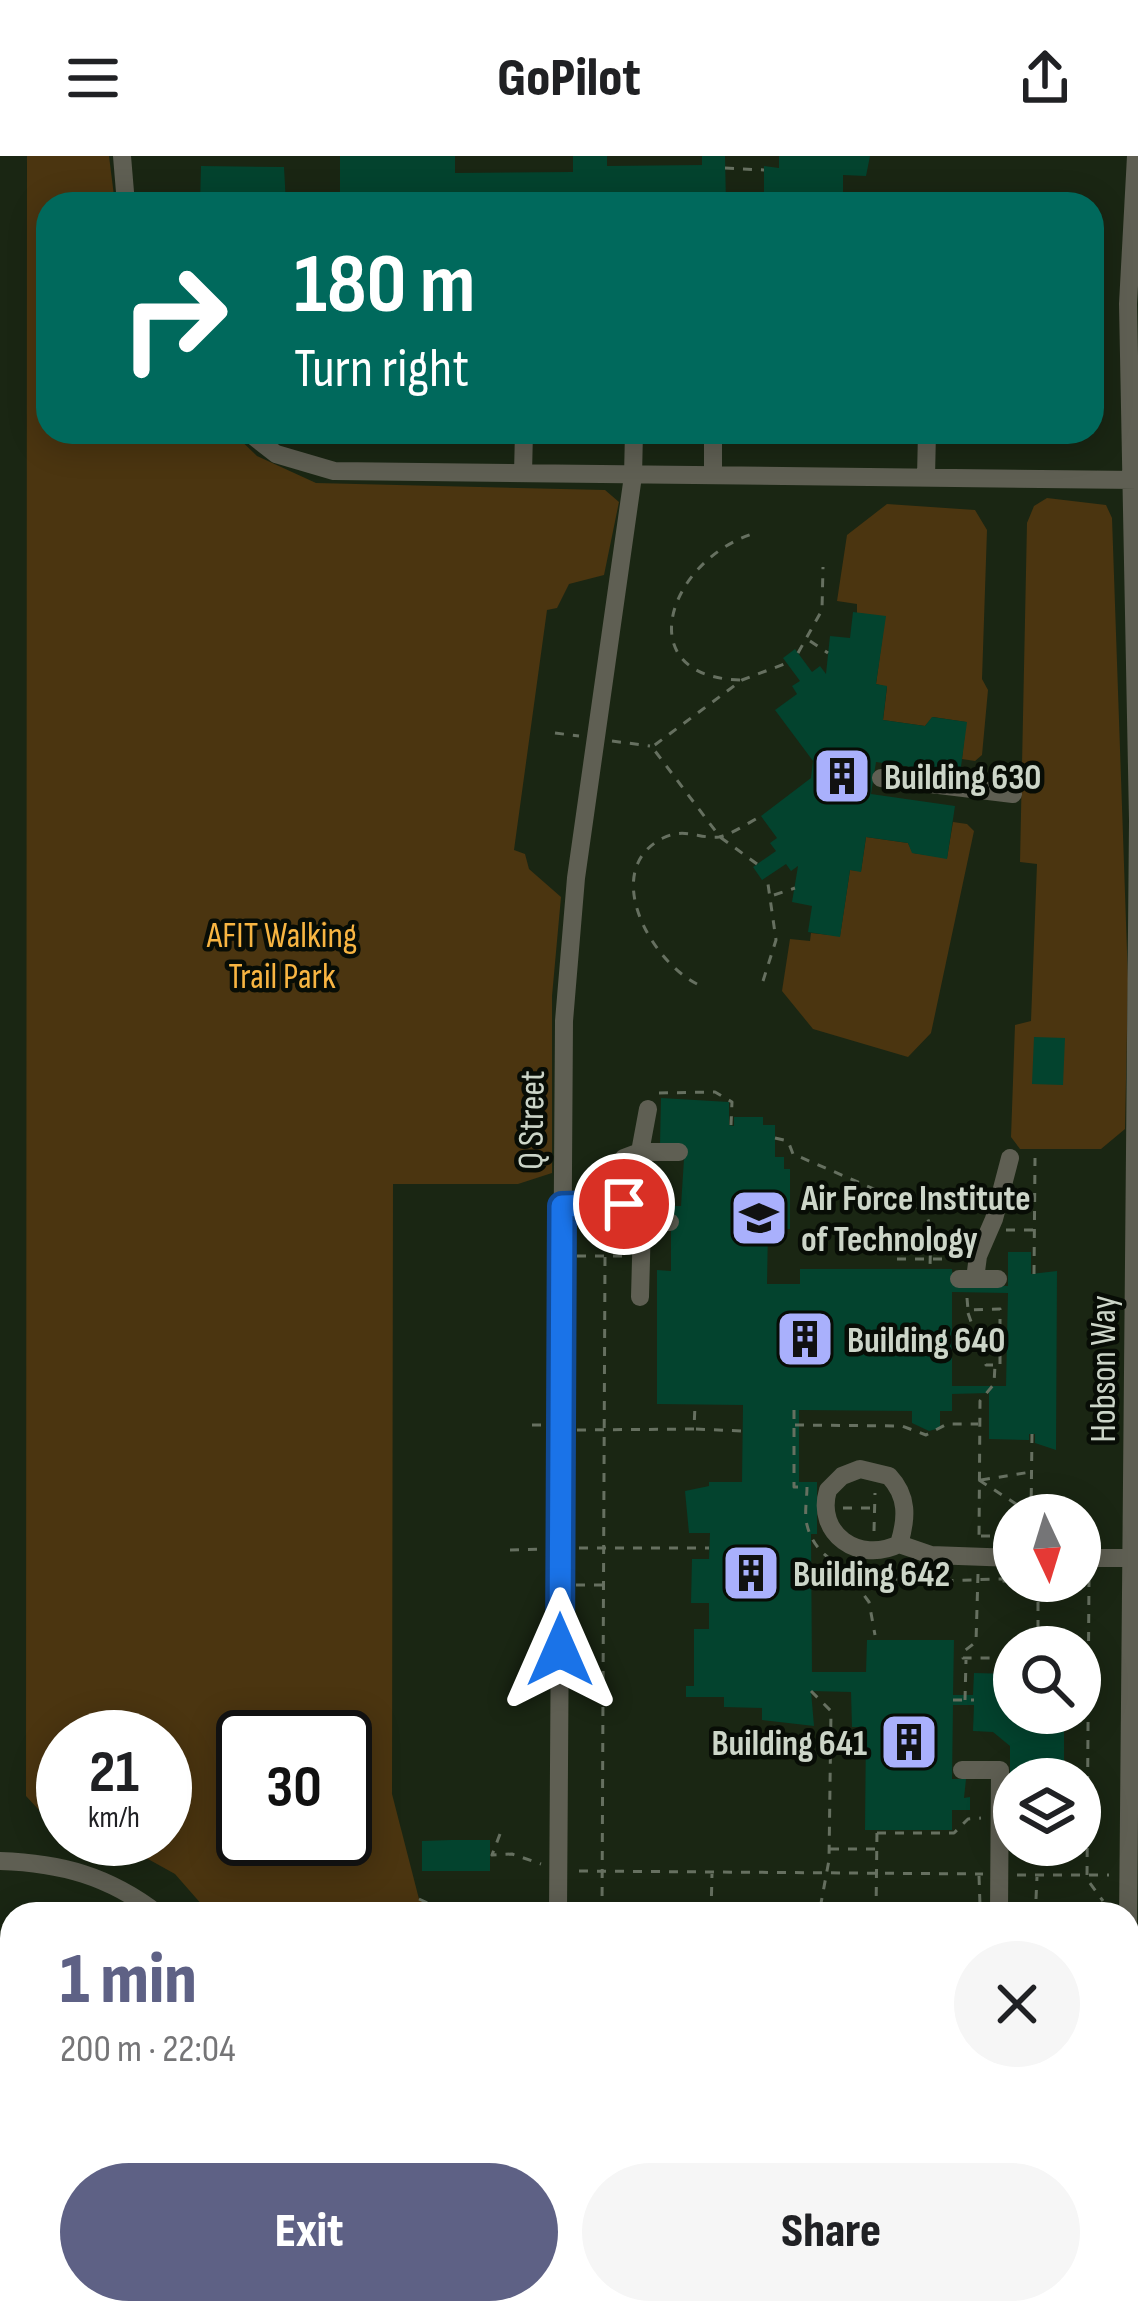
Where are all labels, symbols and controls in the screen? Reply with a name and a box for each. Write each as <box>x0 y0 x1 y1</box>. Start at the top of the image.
icon: menu <box>60 45 126 111</box>
icon: share <box>1012 45 1078 111</box>
text: GoPilot <box>497 46 641 111</box>
text: 180 m <box>294 235 475 336</box>
icon: right <box>96 240 252 396</box>
text: Turn right <box>294 337 469 402</box>
building icon: Building 630 <box>811 745 873 807</box>
place label: Building 630 <box>884 757 1041 800</box>
park label: AFIT Walking Trail Park <box>206 915 357 999</box>
street label: Q Street <box>510 1070 555 1170</box>
pin <box>573 1153 675 1255</box>
icon: arrive <box>591 1171 657 1237</box>
place label: Air Force Institute of Technology <box>800 1178 1031 1262</box>
school or university icon: Air Force Institute of Technology <box>728 1187 790 1249</box>
street label: Hobson Way <box>1083 1295 1126 1443</box>
building icon: Building 640 <box>774 1308 836 1370</box>
place label: Building 640 <box>847 1320 1005 1363</box>
north arrow <box>993 1494 1101 1602</box>
map controls <box>993 1494 1101 1866</box>
building icon: Building 642 <box>720 1542 782 1604</box>
place label: Building 642 <box>793 1554 950 1597</box>
position arrow <box>497 1587 623 1713</box>
button: search <box>993 1626 1101 1734</box>
speed limit sign: 30 <box>216 1710 372 1866</box>
building icon: Building 641 <box>878 1711 940 1773</box>
place label: Building 641 <box>712 1723 867 1766</box>
text: 21 <box>89 1737 139 1809</box>
button: layers <box>993 1758 1101 1866</box>
text: km/h <box>88 1800 140 1836</box>
text: 1 min <box>60 1937 197 2024</box>
button: close <box>954 1941 1080 2067</box>
text: 200 m · 22:04 <box>60 2026 235 2073</box>
button: Exit <box>60 2163 558 2301</box>
button: Share <box>582 2163 1080 2301</box>

